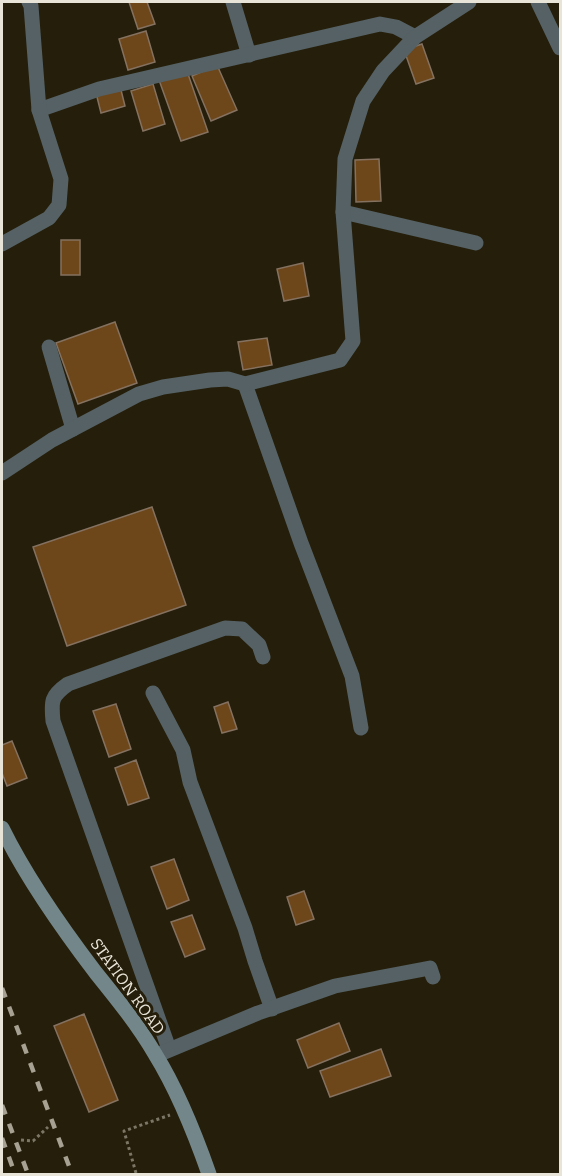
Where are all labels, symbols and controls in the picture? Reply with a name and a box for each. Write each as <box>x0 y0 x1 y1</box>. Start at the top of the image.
street label: STATION ROAD <box>86 935 169 1038</box>

